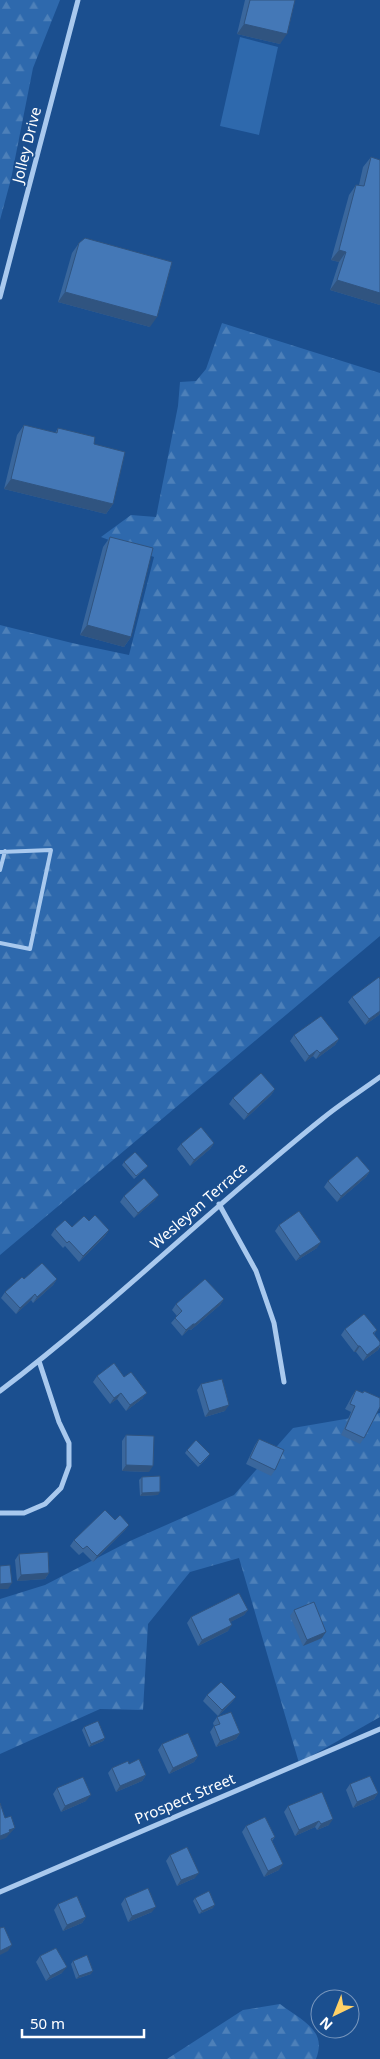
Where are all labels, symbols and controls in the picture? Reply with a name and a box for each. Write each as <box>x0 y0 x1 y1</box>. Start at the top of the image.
street label: Jolley Drive <box>6 105 45 187</box>
street label: Wesleyan Terrace <box>146 1158 251 1253</box>
street label: Prospect Street <box>131 1768 238 1828</box>
north arrow <box>310 1989 360 2039</box>
scale bar <box>22 2006 145 2038</box>
text: 50 m <box>30 2013 65 2033</box>
text: N <box>315 2013 336 2035</box>

